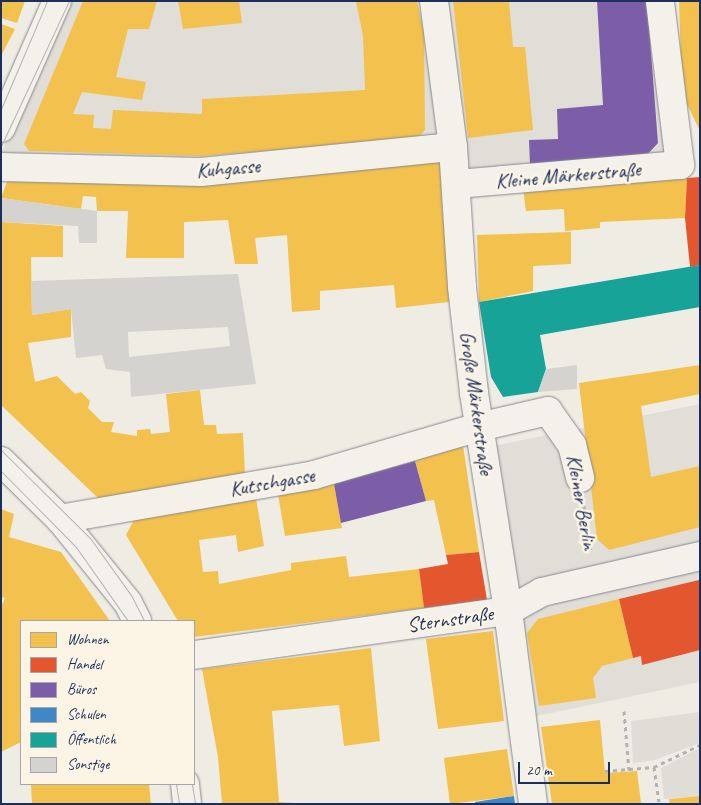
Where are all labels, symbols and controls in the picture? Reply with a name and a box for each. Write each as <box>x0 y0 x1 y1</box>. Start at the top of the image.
street label: Kuhgasse <box>195 153 261 183</box>
street label: Kleine Märkerstraße <box>494 156 642 194</box>
street label: Große Märkerstraße <box>454 330 500 476</box>
street label: Kleiner Berlin <box>561 452 603 552</box>
street label: Kutschgasse <box>228 462 316 502</box>
street label: Sternstraße <box>405 600 495 638</box>
legend <box>20 620 195 785</box>
text: Wohnen <box>67 630 108 649</box>
text: Handel <box>67 655 102 674</box>
text: Büros <box>67 680 96 699</box>
text: Schulen <box>67 705 106 724</box>
text: Öffentlich <box>67 730 116 749</box>
scale bar <box>521 752 614 784</box>
text: Sonstige <box>67 755 109 774</box>
text: 20 m <box>526 761 552 780</box>

